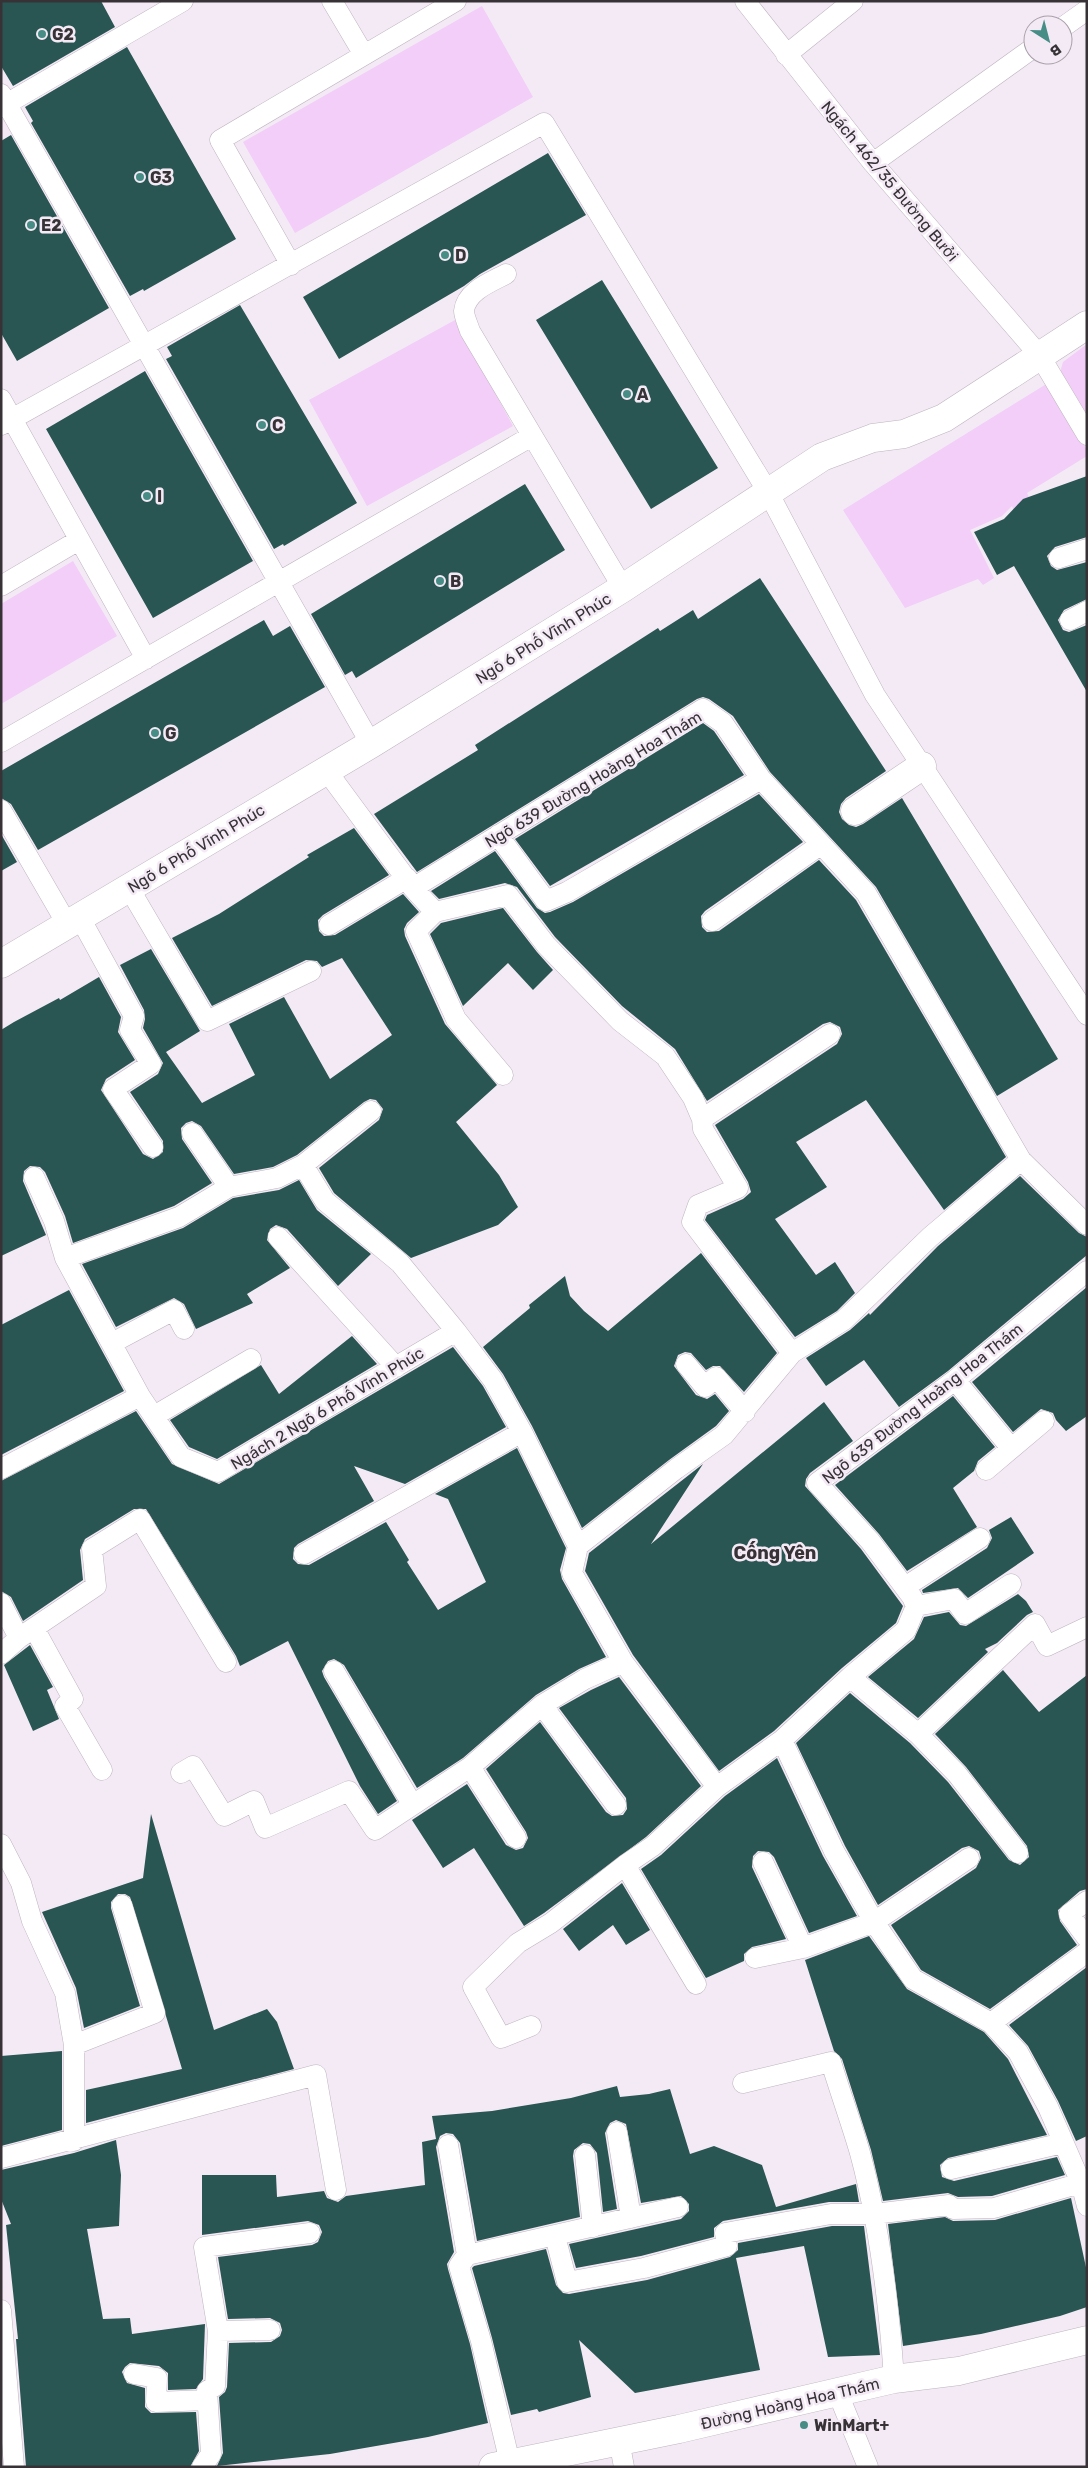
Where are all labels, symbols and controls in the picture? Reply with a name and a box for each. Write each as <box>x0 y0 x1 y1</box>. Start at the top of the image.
north arrow <box>1023 15 1073 65</box>
place label: G2 <box>52 25 74 44</box>
marker: G2 <box>36 28 48 40</box>
text: B <box>1046 40 1064 60</box>
street label: Ngách 462/35 Đường Bưởi <box>817 97 962 265</box>
place label: G3 <box>150 168 172 187</box>
marker: G3 <box>134 171 146 183</box>
place label: E2 <box>41 216 62 235</box>
marker: E2 <box>25 219 37 231</box>
place label: D <box>455 246 466 265</box>
marker: D <box>439 249 451 261</box>
place label: A <box>637 385 649 404</box>
marker: A <box>621 388 633 400</box>
place label: C <box>272 416 283 435</box>
marker: C <box>256 419 268 431</box>
place label: I <box>157 487 162 506</box>
marker: I <box>141 490 153 502</box>
place label: B <box>450 572 461 591</box>
marker: B <box>434 575 446 587</box>
street label: Ngõ 6 Phố Vĩnh Phúc <box>471 588 615 688</box>
street label: Ngõ 639 Đường Hoàng Hoa Thám <box>482 707 705 852</box>
place label: G <box>165 724 177 743</box>
marker: G <box>149 727 161 739</box>
street label: Ngõ 6 Phố Vĩnh Phúc <box>124 799 268 897</box>
street label: Ngõ 639 Đường Hoàng Hoa Thám <box>818 1319 1026 1488</box>
street label: Ngách 2 Ngõ 6 Phố Vĩnh Phúc <box>227 1342 427 1474</box>
district label: Cống Yên <box>734 1541 816 1564</box>
street label: Đường Hoàng Hoa Thám <box>699 2374 881 2433</box>
place label: WinMart+ <box>814 2416 890 2435</box>
marker: WinMart+ <box>798 2419 810 2431</box>

